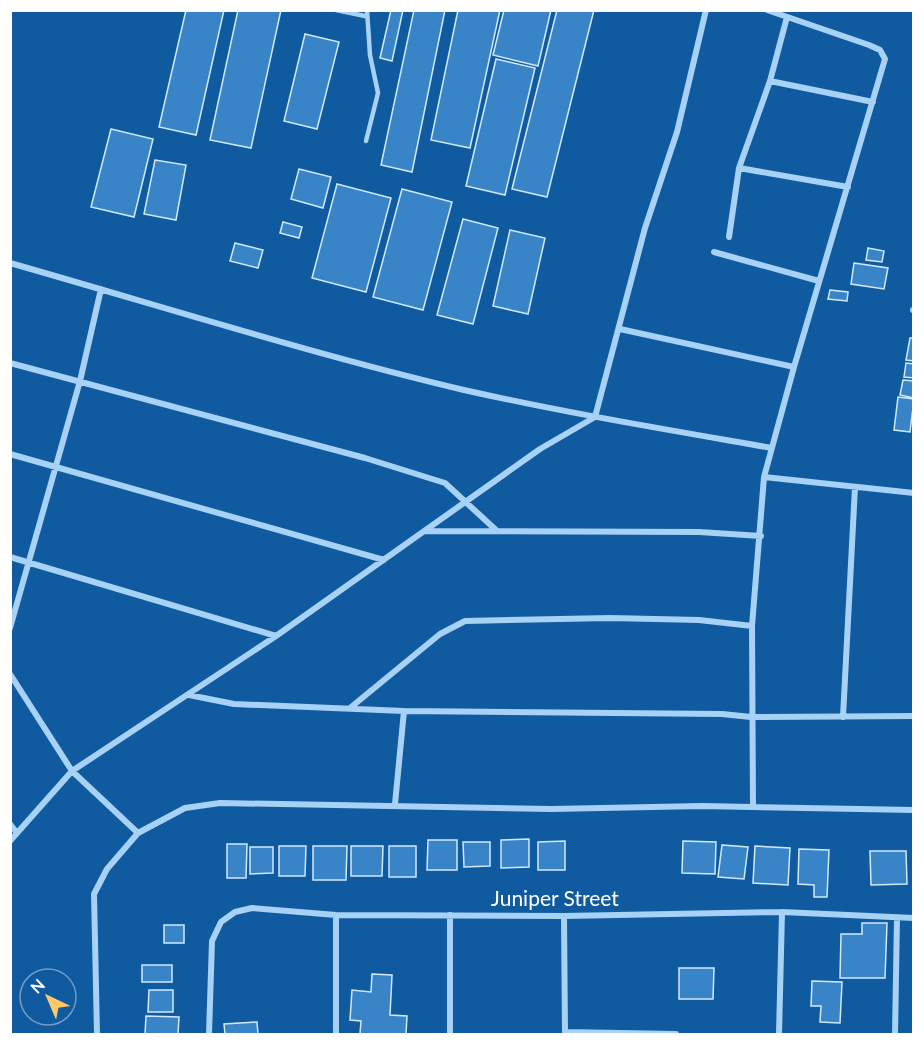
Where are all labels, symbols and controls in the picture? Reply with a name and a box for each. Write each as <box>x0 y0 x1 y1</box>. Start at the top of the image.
street label: Juniper Street <box>491 885 619 910</box>
north arrow <box>18 967 78 1027</box>
text: N <box>26 975 48 997</box>

